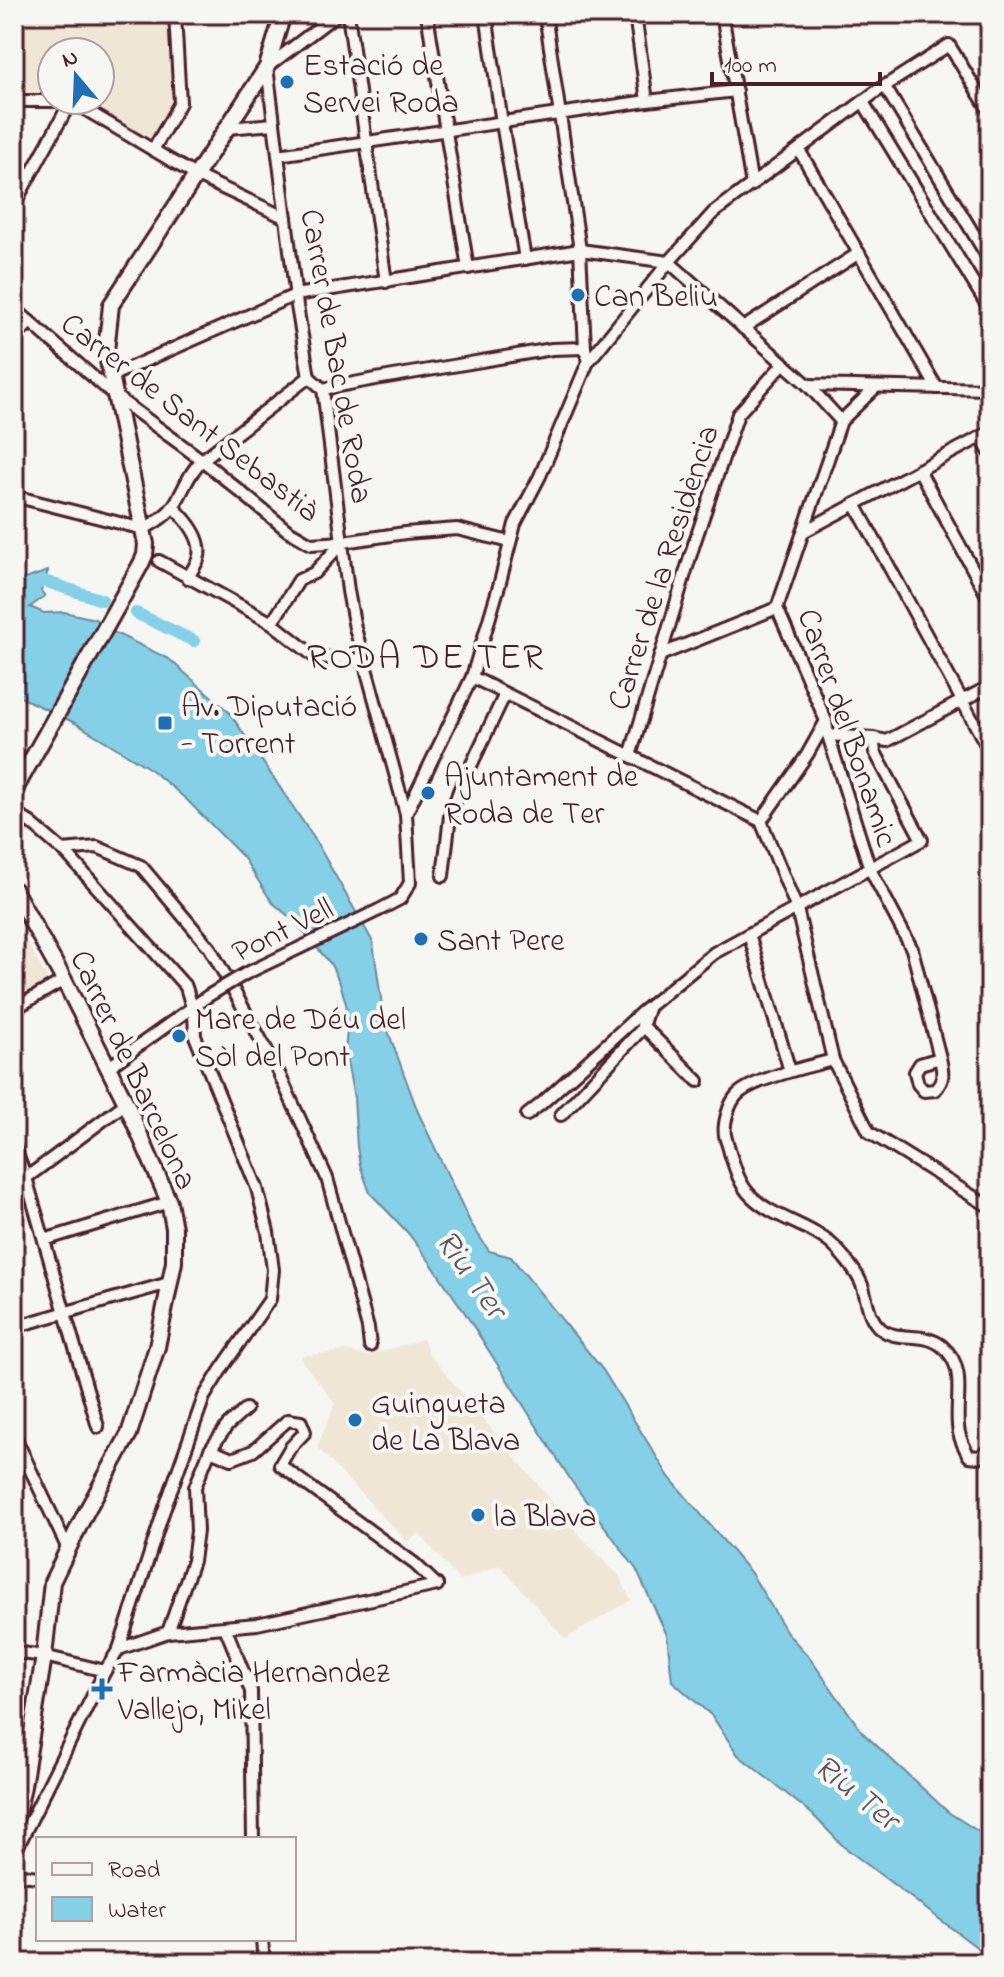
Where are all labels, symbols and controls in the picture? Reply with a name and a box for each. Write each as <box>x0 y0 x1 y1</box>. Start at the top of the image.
north arrow <box>36 36 116 116</box>
scale bar <box>712 36 880 86</box>
text: N <box>58 42 83 77</box>
place label: Estació de Servei Roda <box>303 44 459 128</box>
text: 100 m <box>724 49 777 84</box>
marker: Estació de Servei Roda <box>278 73 296 91</box>
street label: Carrer de Bac de Roda <box>286 206 384 508</box>
place label: Can Beliu <box>594 275 718 322</box>
marker: Can Beliu <box>569 286 587 304</box>
street label: Carrer de Sant Sebastià <box>49 302 328 535</box>
street label: Carrer de la Residència <box>597 419 734 717</box>
street label: Carrer del Bonamic <box>783 603 909 854</box>
district label: RODA DE TER <box>307 633 545 686</box>
place label: Av. Diputació - Torrent <box>181 685 357 769</box>
marker: Av. Diputació - Torrent <box>156 714 174 732</box>
place label: Ajuntament de Roda de Ter <box>444 755 639 839</box>
marker: Ajuntament de Roda de Ter <box>419 784 437 802</box>
street label: Pont Vell <box>225 887 342 977</box>
place label: Sant Pere <box>437 919 565 966</box>
marker: Sant Pere <box>412 930 430 948</box>
street label: Carrer de Barcelona <box>56 943 208 1198</box>
place label: Mare de Déu del Sòl del Pont <box>195 998 406 1082</box>
marker: Mare de Déu del Sòl del Pont <box>170 1027 188 1045</box>
water label: Riu Ter <box>421 1221 521 1333</box>
place label: Guingueta de La Blava <box>371 1382 520 1466</box>
marker: Guingueta de La Blava <box>346 1411 364 1429</box>
place label: la Blava <box>494 1495 597 1542</box>
marker: la Blava <box>469 1506 487 1524</box>
place label: Farmàcia Hernandez Vallejo, Mikel <box>117 1651 390 1735</box>
marker: Farmàcia Hernandez Vallejo, Mikel <box>93 1680 111 1698</box>
water label: Riu Ter <box>802 1744 913 1847</box>
legend <box>36 1837 296 1941</box>
text: Road <box>108 1854 161 1889</box>
text: Water <box>108 1894 166 1929</box>

